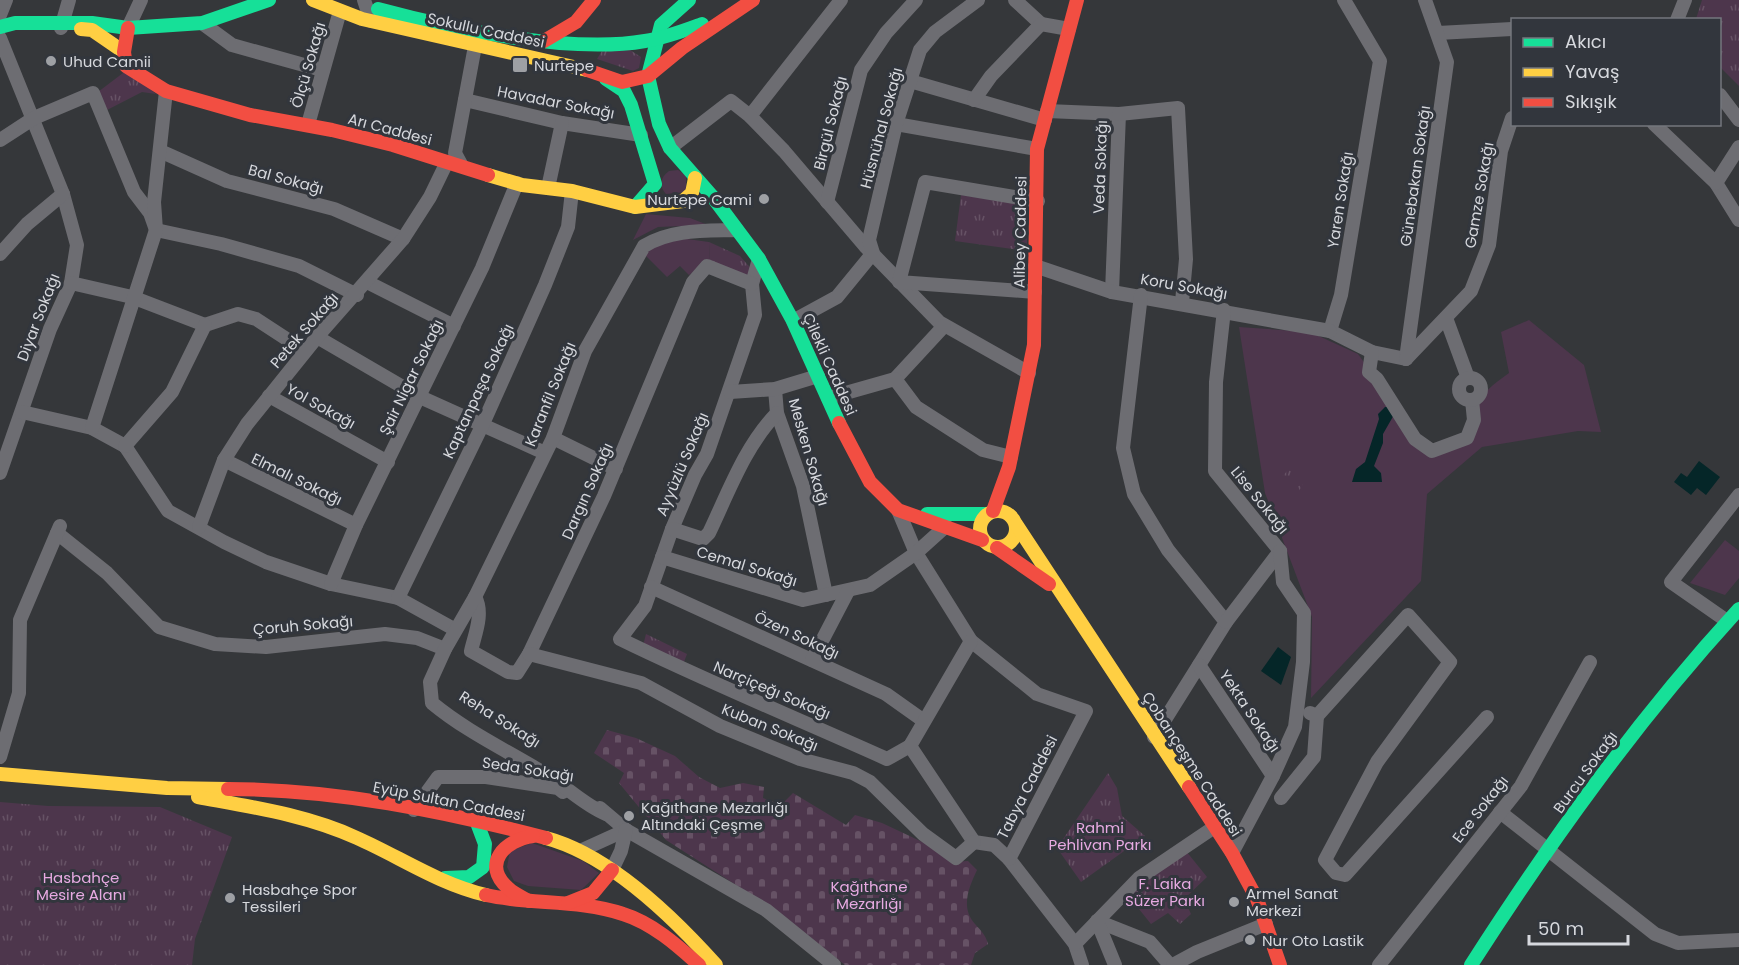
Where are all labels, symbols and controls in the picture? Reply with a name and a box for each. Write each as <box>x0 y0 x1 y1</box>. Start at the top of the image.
street label: Sokullu Caddesi <box>425 7 547 53</box>
legend <box>1511 18 1721 126</box>
street label: Ölçü Sokağı <box>286 20 330 110</box>
text: Akıcı <box>1565 29 1606 54</box>
place label: Uhud Camii <box>63 51 151 72</box>
marker: Uhud Camii <box>44 54 58 68</box>
place label: Nurtepe <box>534 55 594 76</box>
marker: Nurtepe <box>511 56 529 74</box>
text: Yavaş <box>1565 59 1619 84</box>
street label: Hüsnühal Sokağı <box>855 65 907 191</box>
street label: Birgül Sokağı <box>808 74 852 172</box>
street label: Havadar Sokağı <box>496 80 616 124</box>
text: Sıkışık <box>1565 89 1618 114</box>
street label: Günebakan Sokağı <box>1395 104 1435 248</box>
street label: Arı Caddesi <box>346 108 434 150</box>
street label: Veda Sokağı <box>1088 120 1112 214</box>
street label: Gamze Sokağı <box>1459 140 1499 250</box>
street label: Yaren Sokağı <box>1322 150 1358 250</box>
street label: Bal Sokağı <box>246 159 326 199</box>
street label: Alibey Caddesi <box>1009 176 1031 288</box>
place label: Nurtepe Cami <box>647 189 752 210</box>
marker: Nurtepe Cami <box>757 192 771 206</box>
street label: Koru Sokağı <box>1139 268 1229 304</box>
street label: Diyar Sokağı <box>12 270 64 364</box>
street label: Petek Sokağı <box>265 287 343 373</box>
street label: Çilekli Caddesi <box>798 309 862 419</box>
street label: Şair Nigar Sokağı <box>374 316 448 438</box>
street label: Kaptanpaşa Sokağı <box>437 320 519 462</box>
street label: Karanfil Sokağı <box>519 339 581 449</box>
street label: Yol Sokağı <box>283 378 359 434</box>
street label: Mesken Sokağı <box>784 396 834 508</box>
street label: Ayyüzlü Sokağı <box>651 409 713 519</box>
street label: Dargın Sokağı <box>556 439 618 543</box>
street label: Elmalı Sokağı <box>248 448 346 510</box>
street label: Lise Sokağı <box>1226 462 1294 538</box>
street label: Cemal Sokağı <box>694 541 800 591</box>
street label: Özen Sokağı <box>751 606 843 664</box>
street label: Çoruh Sokağı <box>252 610 354 640</box>
street label: Narçiçeğı Sokağı <box>710 656 834 724</box>
street label: Yekta Sokağı <box>1215 666 1285 756</box>
street label: Reha Sokağı <box>455 686 545 752</box>
street label: Çobançeşme Caddesi <box>1137 687 1247 841</box>
street label: Kuban Sokağı <box>719 698 821 756</box>
street label: Burcu Sokağı <box>1548 727 1622 817</box>
street label: Tabya Caddesi <box>992 732 1062 842</box>
street label: Seda Sokağı <box>481 751 575 787</box>
street label: Ece Sokağı <box>1447 771 1513 847</box>
street label: Eyüp Sultan Caddesi <box>371 776 527 826</box>
place label: Kağıthane Mezarlığı Altındaki Çeşme <box>641 797 788 835</box>
marker: Kağıthane Mezarlığı Altındaki Çeşme <box>622 809 636 823</box>
park label: Rahmi Pehlivan Parkı <box>1049 817 1151 855</box>
park label: Hasbahçe Mesire Alanı <box>36 867 126 905</box>
park label: F. Laika Süzer Parkı <box>1125 873 1205 911</box>
park label: Kağıthane Mezarlığı <box>830 876 908 914</box>
place label: Hasbahçe Spor Tessileri <box>242 879 357 917</box>
place label: Armel Sanat Merkezi <box>1246 883 1338 921</box>
marker: Hasbahçe Spor Tessileri <box>223 891 237 905</box>
marker: Armel Sanat Merkezi <box>1227 895 1241 909</box>
scale bar <box>1529 908 1628 946</box>
text: 50 m <box>1538 916 1584 941</box>
place label: Nur Oto Lastik <box>1262 930 1364 951</box>
marker: Nur Oto Lastik <box>1243 933 1257 947</box>

